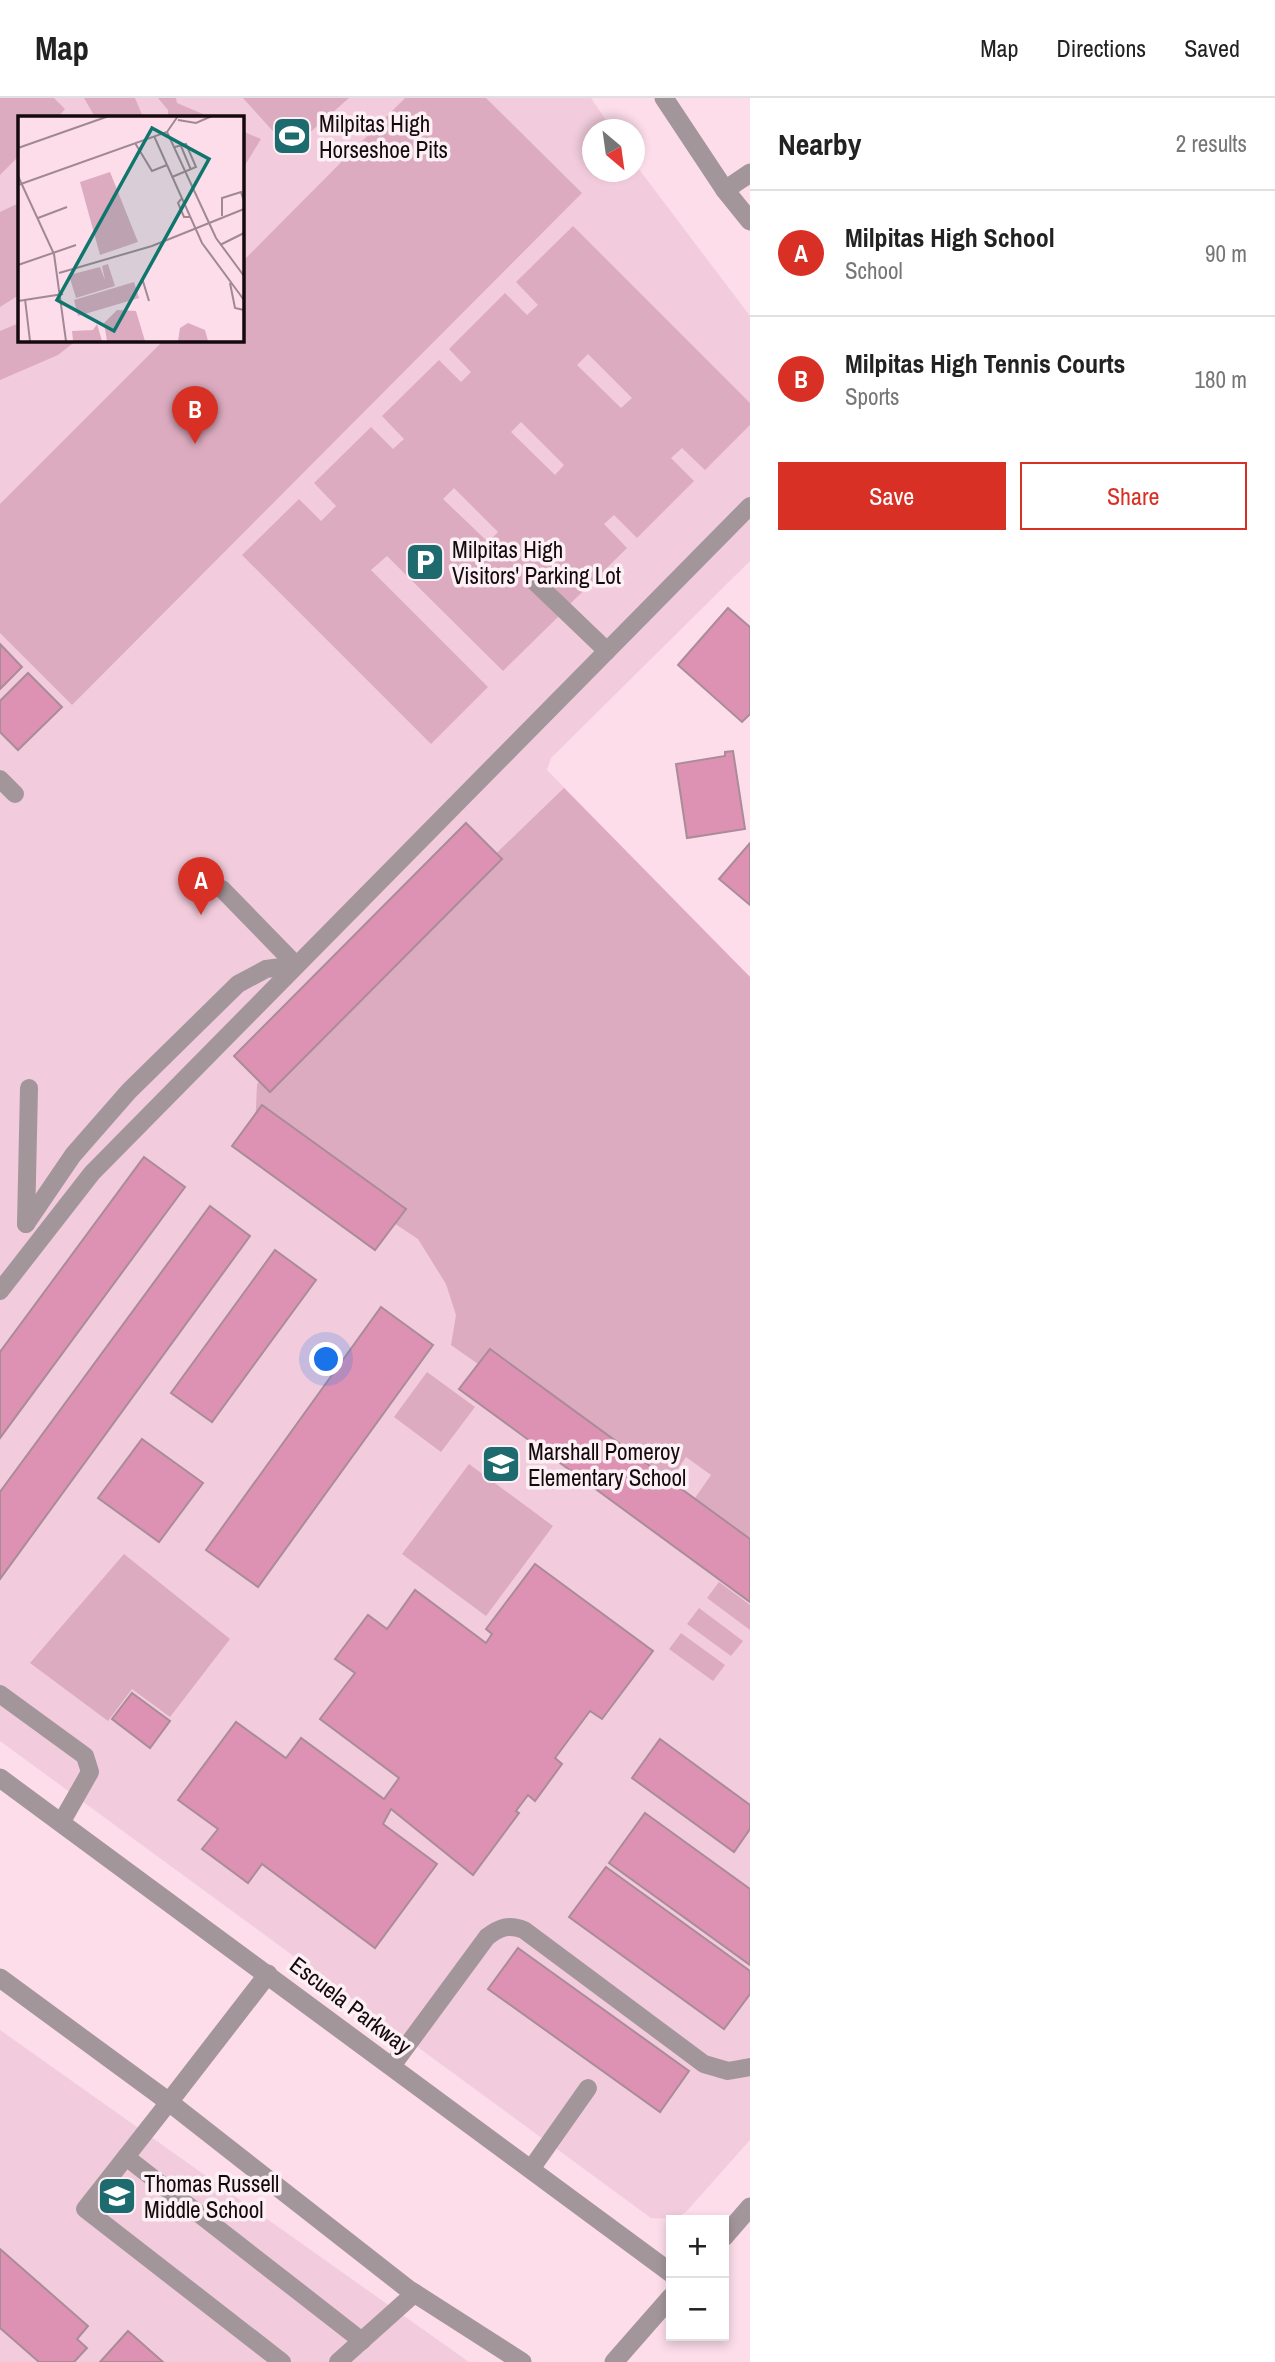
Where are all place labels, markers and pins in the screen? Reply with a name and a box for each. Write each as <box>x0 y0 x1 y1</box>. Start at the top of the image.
place label: Milpitas High Horseshoe Pits <box>319 108 448 165</box>
sports icon: Milpitas High Horseshoe Pits <box>271 115 313 157</box>
pin: B <box>172 386 218 444</box>
place label: Milpitas High Visitors' Parking Lot <box>452 534 621 591</box>
parking icon: Milpitas High Visitors' Parking Lot <box>404 541 446 583</box>
pin: A <box>178 857 224 915</box>
place label: Marshall Pomeroy Elementary School <box>528 1436 686 1493</box>
school or university icon: Marshall Pomeroy Elementary School <box>480 1443 522 1485</box>
place label: Thomas Russell Middle School <box>144 2168 279 2225</box>
school or university icon: Thomas Russell Middle School <box>96 2175 138 2217</box>

